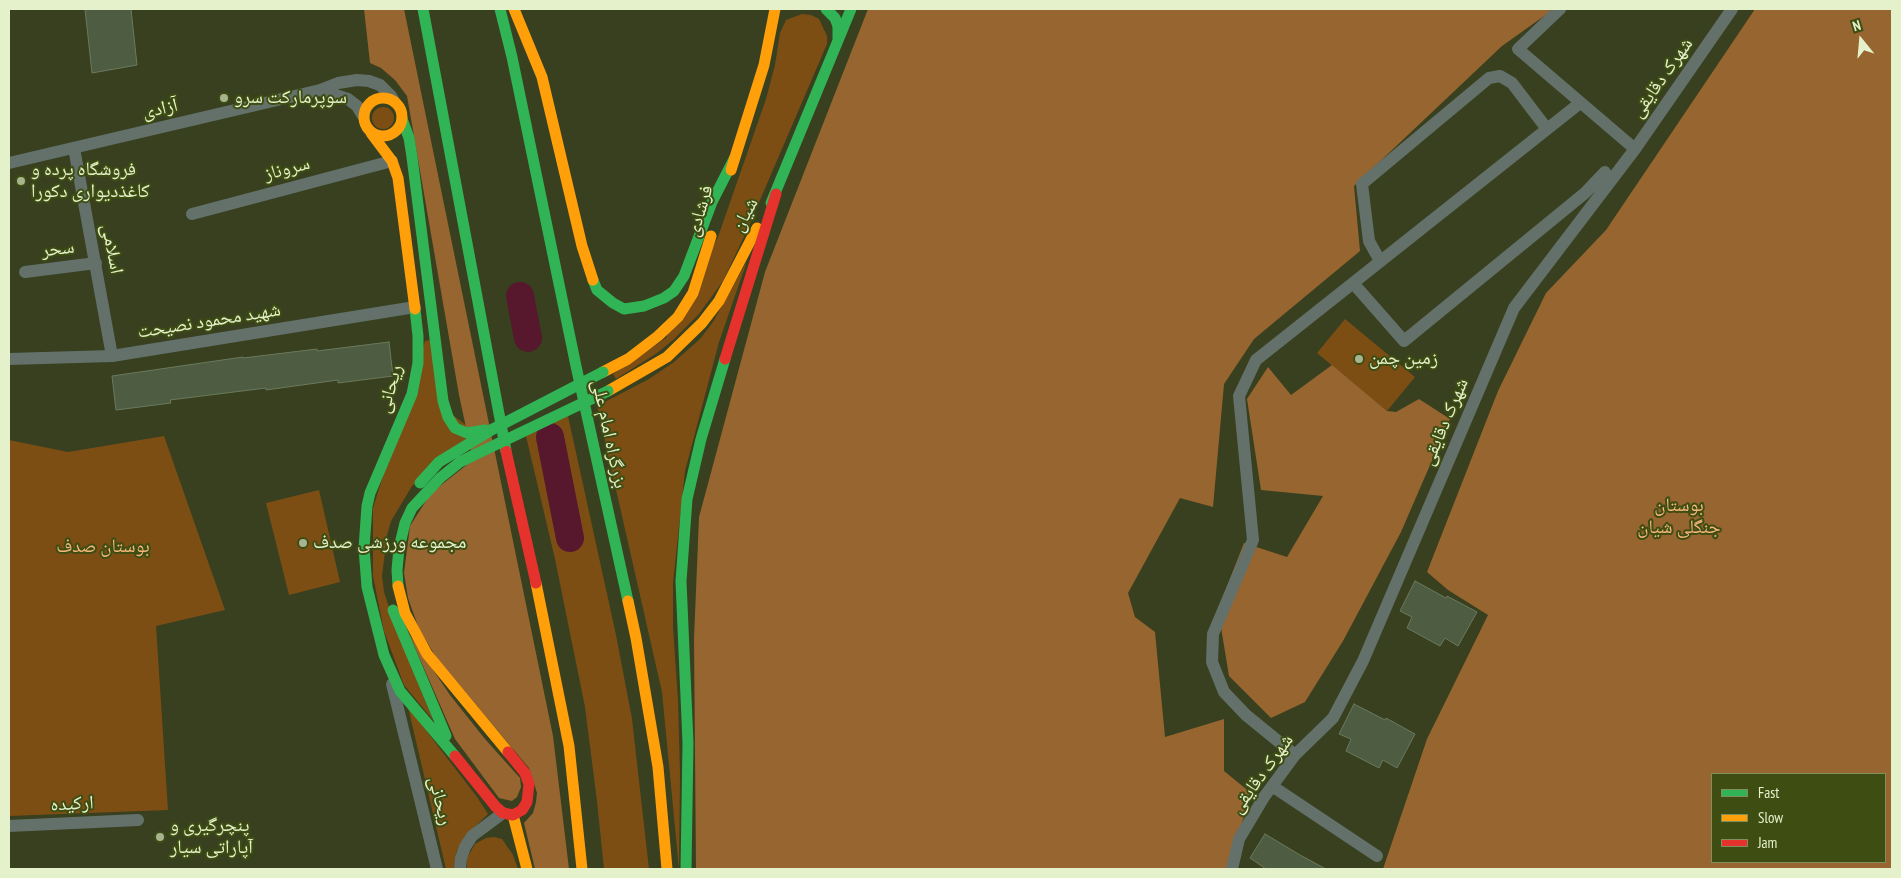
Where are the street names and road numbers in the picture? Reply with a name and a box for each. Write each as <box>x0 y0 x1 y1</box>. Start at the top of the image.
street label: شهرک دقایقی <box>1626 33 1698 123</box>
street label: آزادی <box>140 94 180 124</box>
street label: سروناز <box>262 152 312 186</box>
street label: فرشادی <box>681 183 719 239</box>
street label: شیان <box>727 194 763 236</box>
street label: اسلامی <box>96 222 128 276</box>
street label: سحر <box>40 236 76 262</box>
street label: شهید محمود نصیحت <box>136 298 282 344</box>
street label: ریحانی <box>372 362 408 416</box>
street label: شهرک دقایقی <box>1416 375 1474 469</box>
street label: بزرگراه امام علی <box>586 377 632 491</box>
street label: شهرک دقایقی <box>1226 730 1298 818</box>
street label: ریحانی <box>423 774 457 828</box>
street label: ارکیده <box>50 791 94 817</box>

